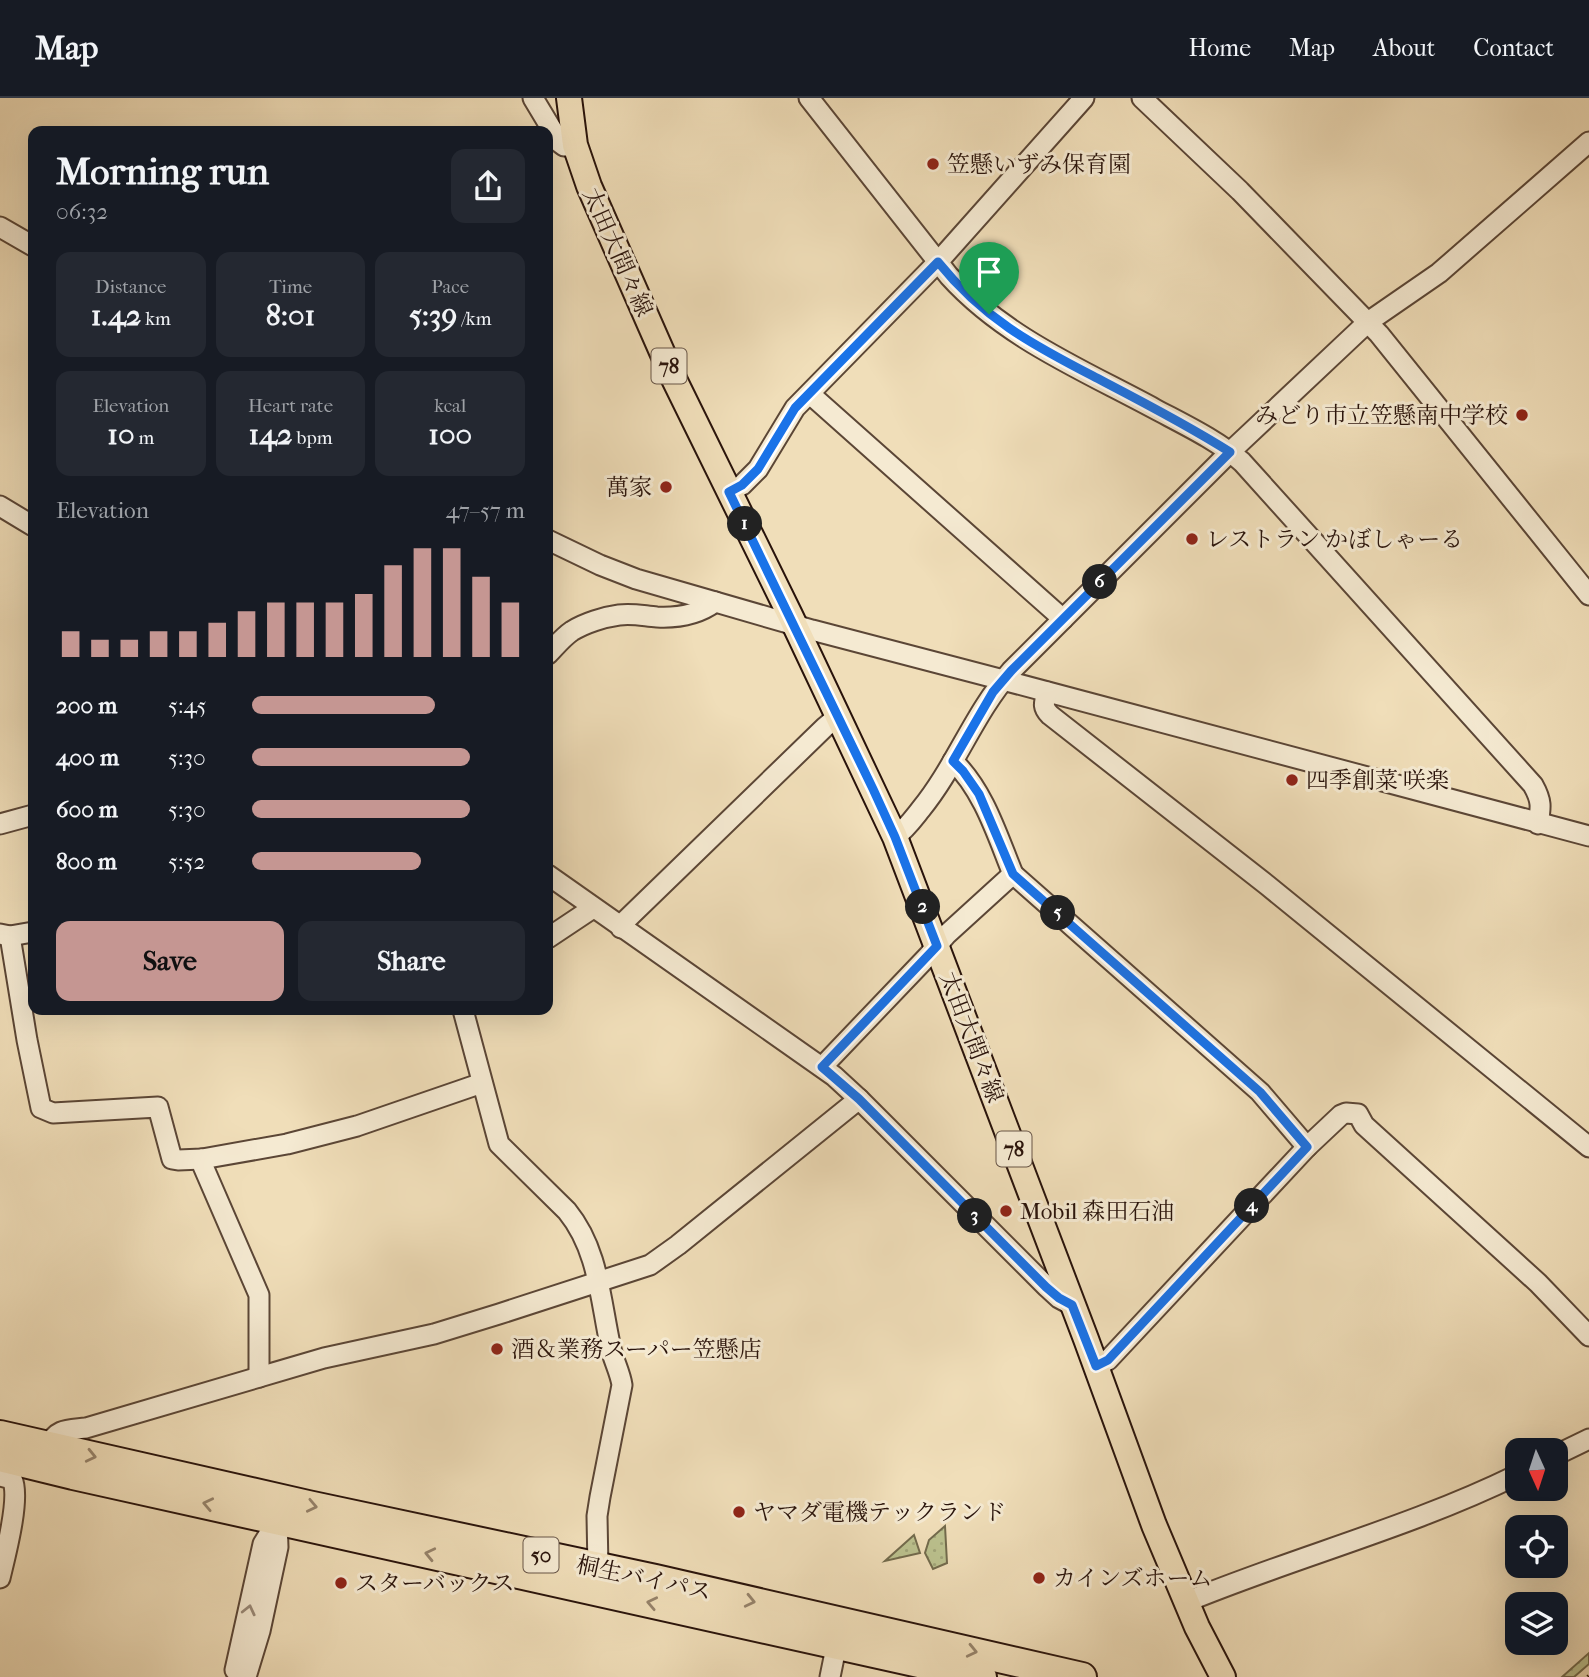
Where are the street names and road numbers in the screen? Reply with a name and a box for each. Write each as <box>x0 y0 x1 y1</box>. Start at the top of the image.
street label: 太田大間々線 <box>577 184 658 321</box>
road number: 78 <box>652 348 686 384</box>
street label: 太田大間々線 <box>934 968 1009 1106</box>
road number: 78 <box>996 1132 1032 1166</box>
road number: 50 <box>524 1538 558 1572</box>
street label: 桐生バイパス <box>574 1551 714 1606</box>

